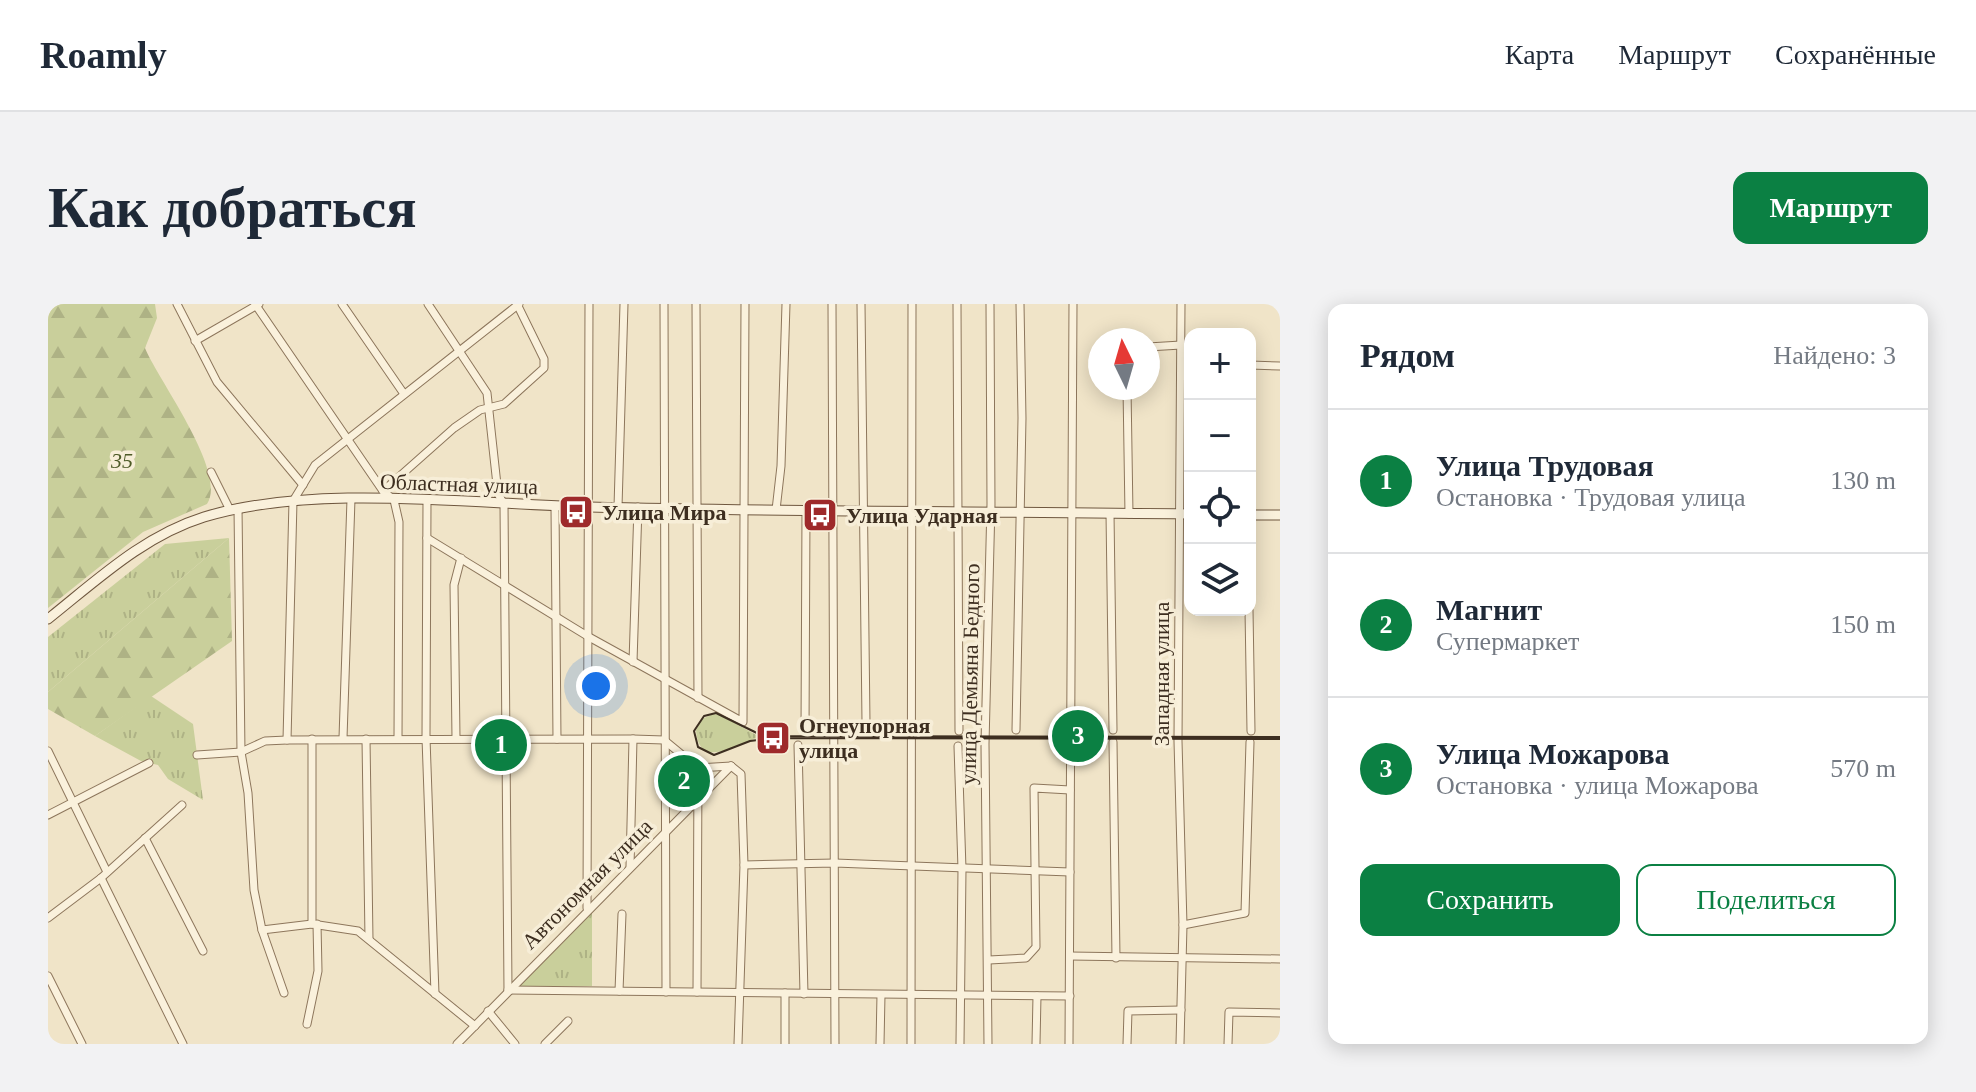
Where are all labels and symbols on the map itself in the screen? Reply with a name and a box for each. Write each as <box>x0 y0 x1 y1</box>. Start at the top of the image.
north arrow <box>1088 328 1160 400</box>
park label: 35 <box>110 448 133 473</box>
street label: Областная улица <box>380 469 539 499</box>
bus stop icon: Улица Мира <box>557 493 595 531</box>
bus stop icon: Улица Ударная <box>801 496 839 534</box>
place label: Улица Мира <box>602 500 727 525</box>
place label: Улица Ударная <box>846 503 998 528</box>
street label: улица Демьяна Бедного <box>956 563 984 785</box>
street label: Западная улица <box>1149 601 1174 746</box>
your location <box>576 666 616 706</box>
pin: 3 <box>1052 706 1104 766</box>
place label: Огнеупорная улица <box>799 713 931 763</box>
pin: 1 <box>475 715 527 775</box>
bus stop icon: Огнеупорная улица <box>754 719 792 757</box>
pin: 2 <box>658 751 710 811</box>
street label: Автономная улица <box>517 814 657 954</box>

